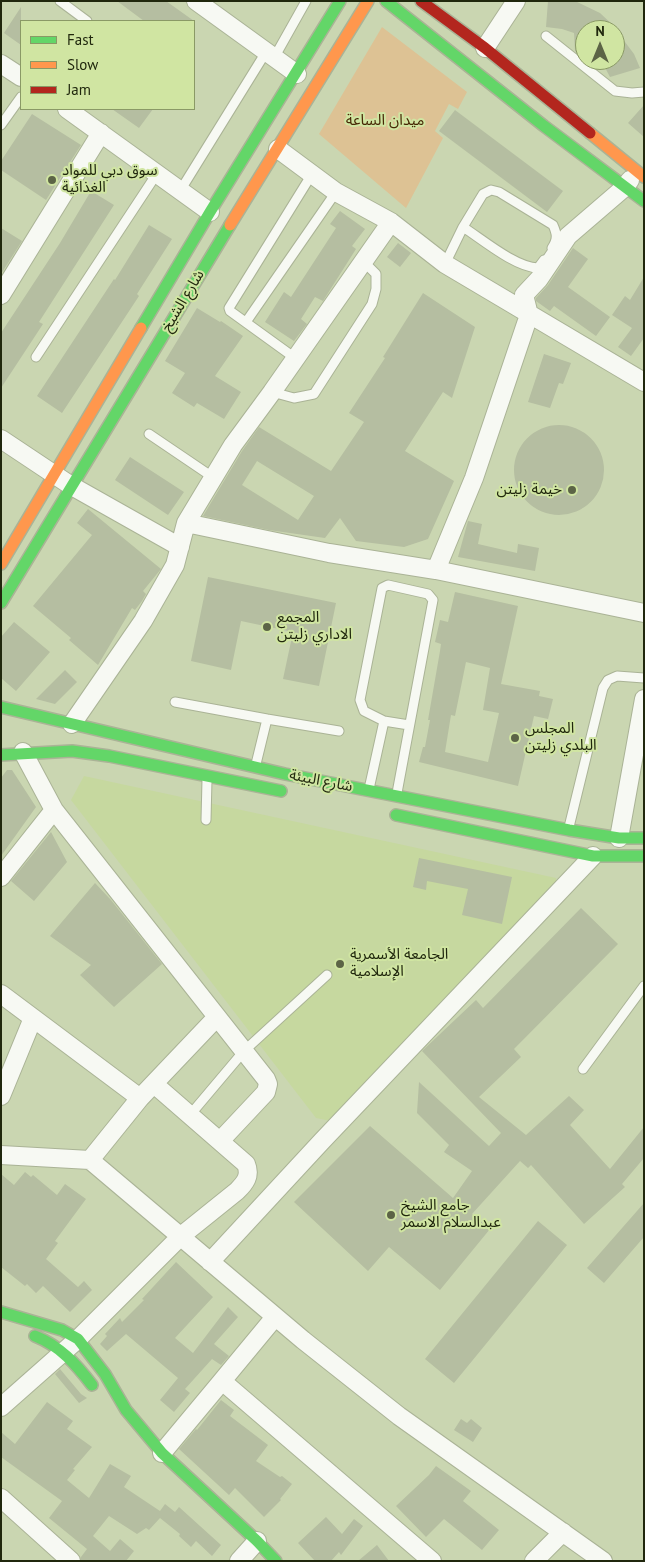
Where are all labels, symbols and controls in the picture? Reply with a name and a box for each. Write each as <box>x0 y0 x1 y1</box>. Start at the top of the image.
legend <box>20 20 195 110</box>
north arrow <box>575 20 625 70</box>
text: N <box>595 22 605 40</box>
text: Fast <box>67 30 94 49</box>
text: Slow <box>67 55 98 74</box>
text: Jam <box>67 80 91 99</box>
park label: ميدان الساعة <box>346 112 424 130</box>
place label: سوق دبي للمواد الغذائية <box>62 162 158 197</box>
marker: سوق دبي للمواد الغذائية <box>46 174 58 186</box>
street label: شارع الشيخ <box>158 267 208 335</box>
place label: خيمة زليتن <box>496 481 562 499</box>
marker: خيمة زليتن <box>566 484 578 496</box>
place label: المجمع الاداري زليتن <box>277 609 352 644</box>
marker: المجمع الاداري زليتن <box>261 621 273 633</box>
place label: المجلس البلدي زليتن <box>525 720 597 755</box>
marker: المجلس البلدي زليتن <box>509 732 521 744</box>
street label: شارع البيئة <box>288 766 354 796</box>
place label: الجامعة الأسمرية الإسلامية <box>350 946 448 981</box>
marker: الجامعة الأسمرية الإسلامية <box>334 958 346 970</box>
place label: جامع الشيخ عبدالسلام الاسمر <box>401 1197 501 1232</box>
marker: جامع الشيخ عبدالسلام الاسمر <box>385 1209 397 1221</box>

